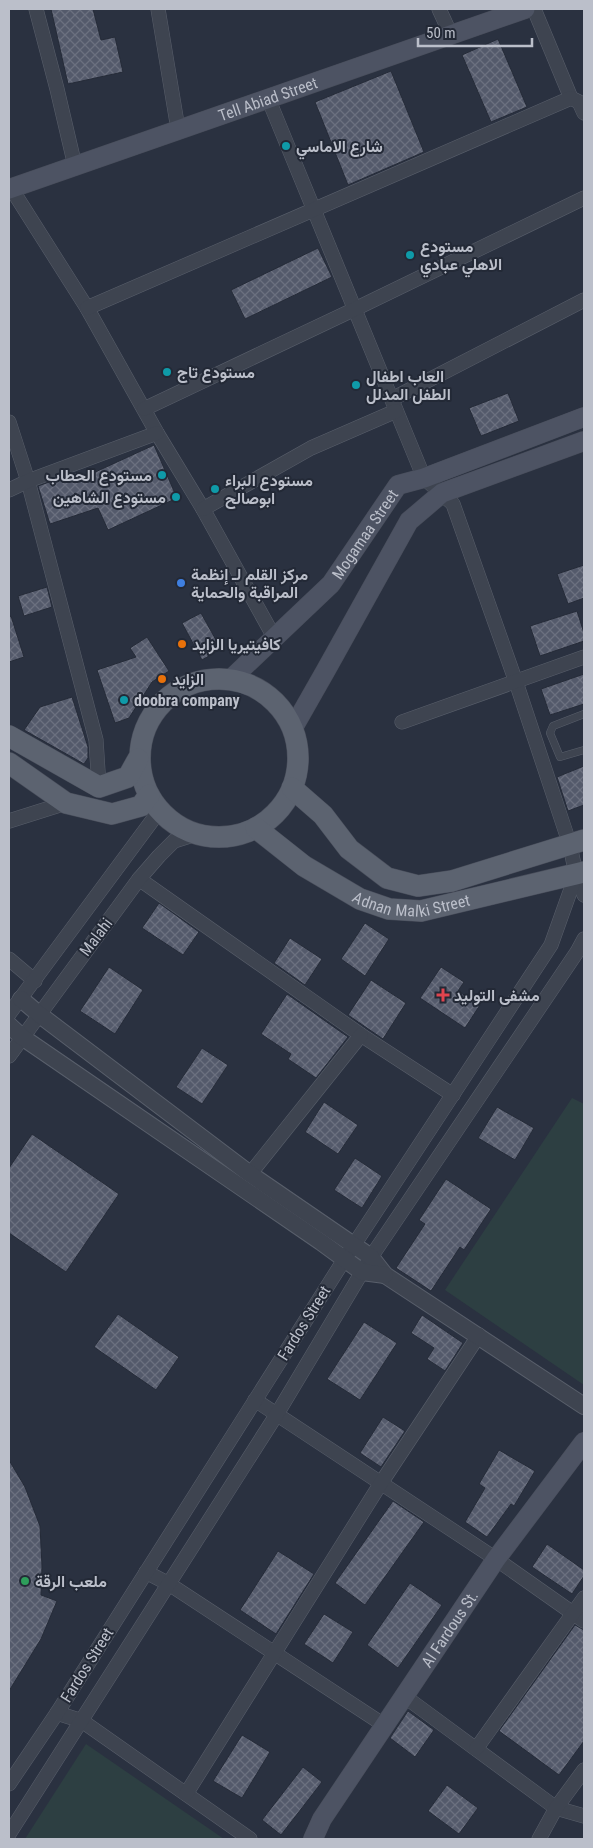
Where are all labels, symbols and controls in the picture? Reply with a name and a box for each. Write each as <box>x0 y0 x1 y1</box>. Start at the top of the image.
scale bar <box>418 15 532 47</box>
text: 50 m <box>426 24 456 42</box>
street label: Tell Abiad Street <box>216 73 320 125</box>
place label: شارع الاماسي <box>296 137 383 160</box>
marker: شارع الاماسي <box>280 140 292 152</box>
place label: مستودع الاهلي عبادي <box>420 237 502 278</box>
marker: مستودع الاهلي عبادي <box>404 249 416 261</box>
place label: مستودع تاج <box>177 363 255 383</box>
marker: مستودع تاج <box>161 366 173 378</box>
place label: العاب اطفال الطفل المدلل <box>366 367 451 404</box>
marker: العاب اطفال الطفل المدلل <box>350 379 362 391</box>
place label: مستودع الحطاب <box>46 466 152 486</box>
marker: مستودع الحطاب <box>156 469 168 481</box>
place label: مستودع البراء ابوصالح <box>225 471 313 510</box>
marker: مستودع البراء ابوصالح <box>209 483 221 495</box>
street label: Mogamaa Street <box>328 486 402 583</box>
place label: مستودع الشاهين <box>53 488 166 508</box>
marker: مستودع الشاهين <box>170 491 182 503</box>
place label: مركز القلم لـ إنظمة المراقبة والحماية <box>191 565 308 603</box>
marker: مركز القلم لـ إنظمة المراقبة والحماية <box>175 577 187 589</box>
place label: كافيتيريا الزايد <box>192 635 281 655</box>
marker: كافيتيريا الزايد <box>176 638 188 650</box>
place label: الزايد <box>172 670 204 690</box>
marker: الزايد <box>156 673 168 685</box>
place label: doobra company <box>134 691 240 710</box>
marker: doobra company <box>118 694 130 706</box>
street label: Adnan Malki Street <box>349 887 472 921</box>
street label: Malahi <box>76 914 116 960</box>
place label: مشفى التوليد <box>454 986 540 1006</box>
marker: مشفى التوليد <box>436 988 450 1002</box>
street label: Fardos Street <box>274 1282 335 1364</box>
place label: ملعب الرقة <box>35 1572 107 1592</box>
marker: ملعب الرقة <box>19 1575 31 1587</box>
street label: Al Fardous St. <box>417 1587 482 1671</box>
street label: Fardos Street <box>57 1624 118 1706</box>

